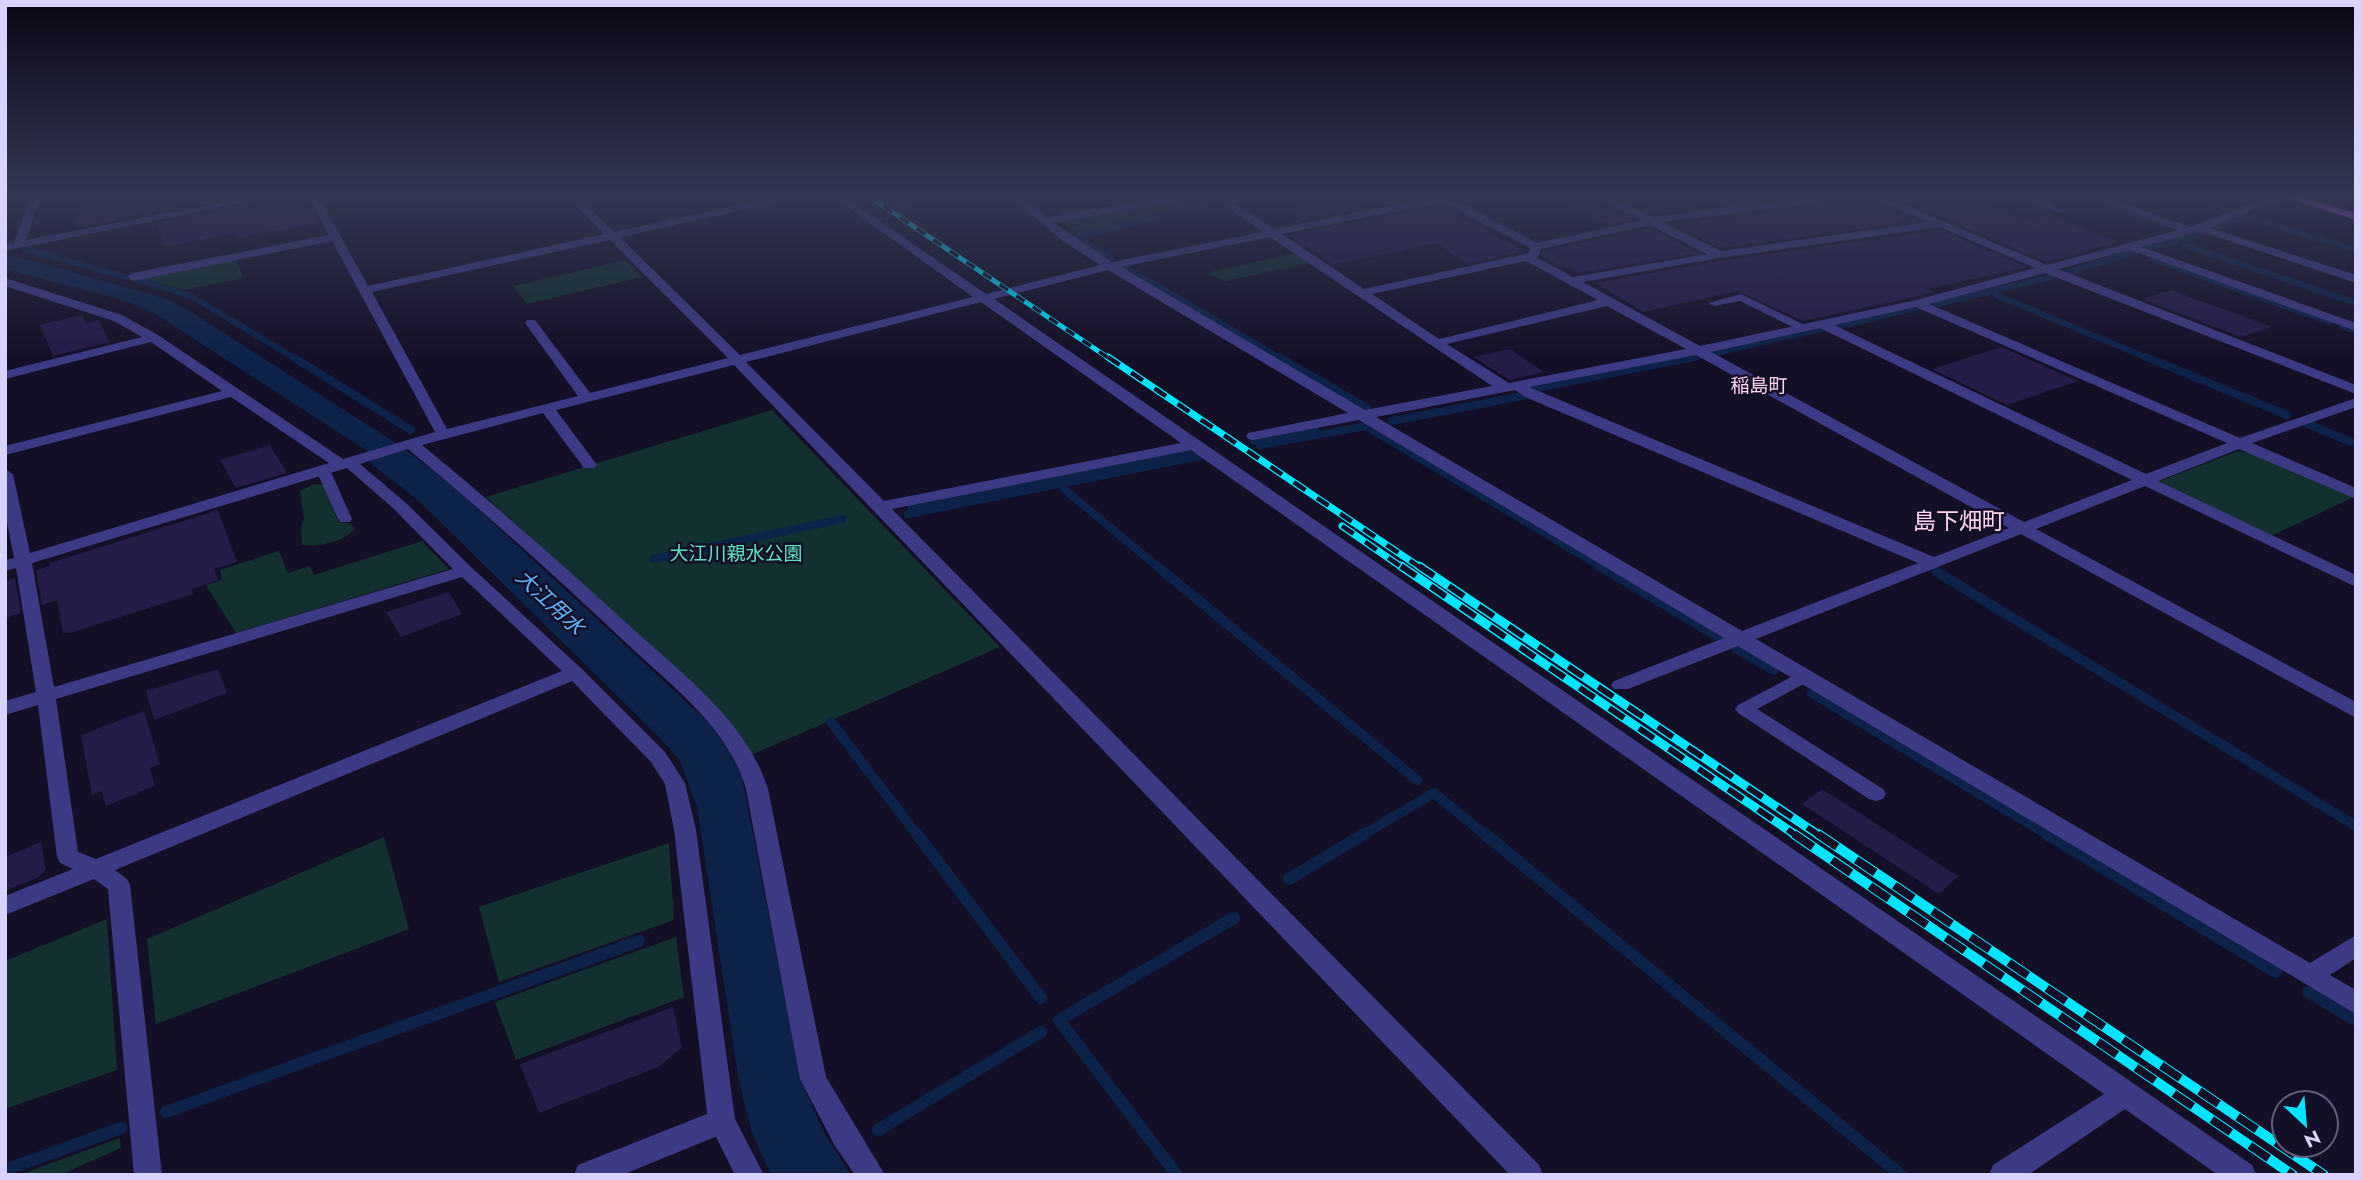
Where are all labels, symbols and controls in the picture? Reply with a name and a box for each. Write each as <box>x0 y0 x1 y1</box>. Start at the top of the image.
district label: 稲島町 <box>1730 372 1788 399</box>
district label: 島下畑町 <box>1913 504 2005 538</box>
park label: 大江川親水公園 <box>669 540 803 567</box>
water label: 大江用水 <box>509 562 592 643</box>
north arrow <box>2270 1089 2340 1159</box>
text: N <box>2300 1123 2325 1154</box>

